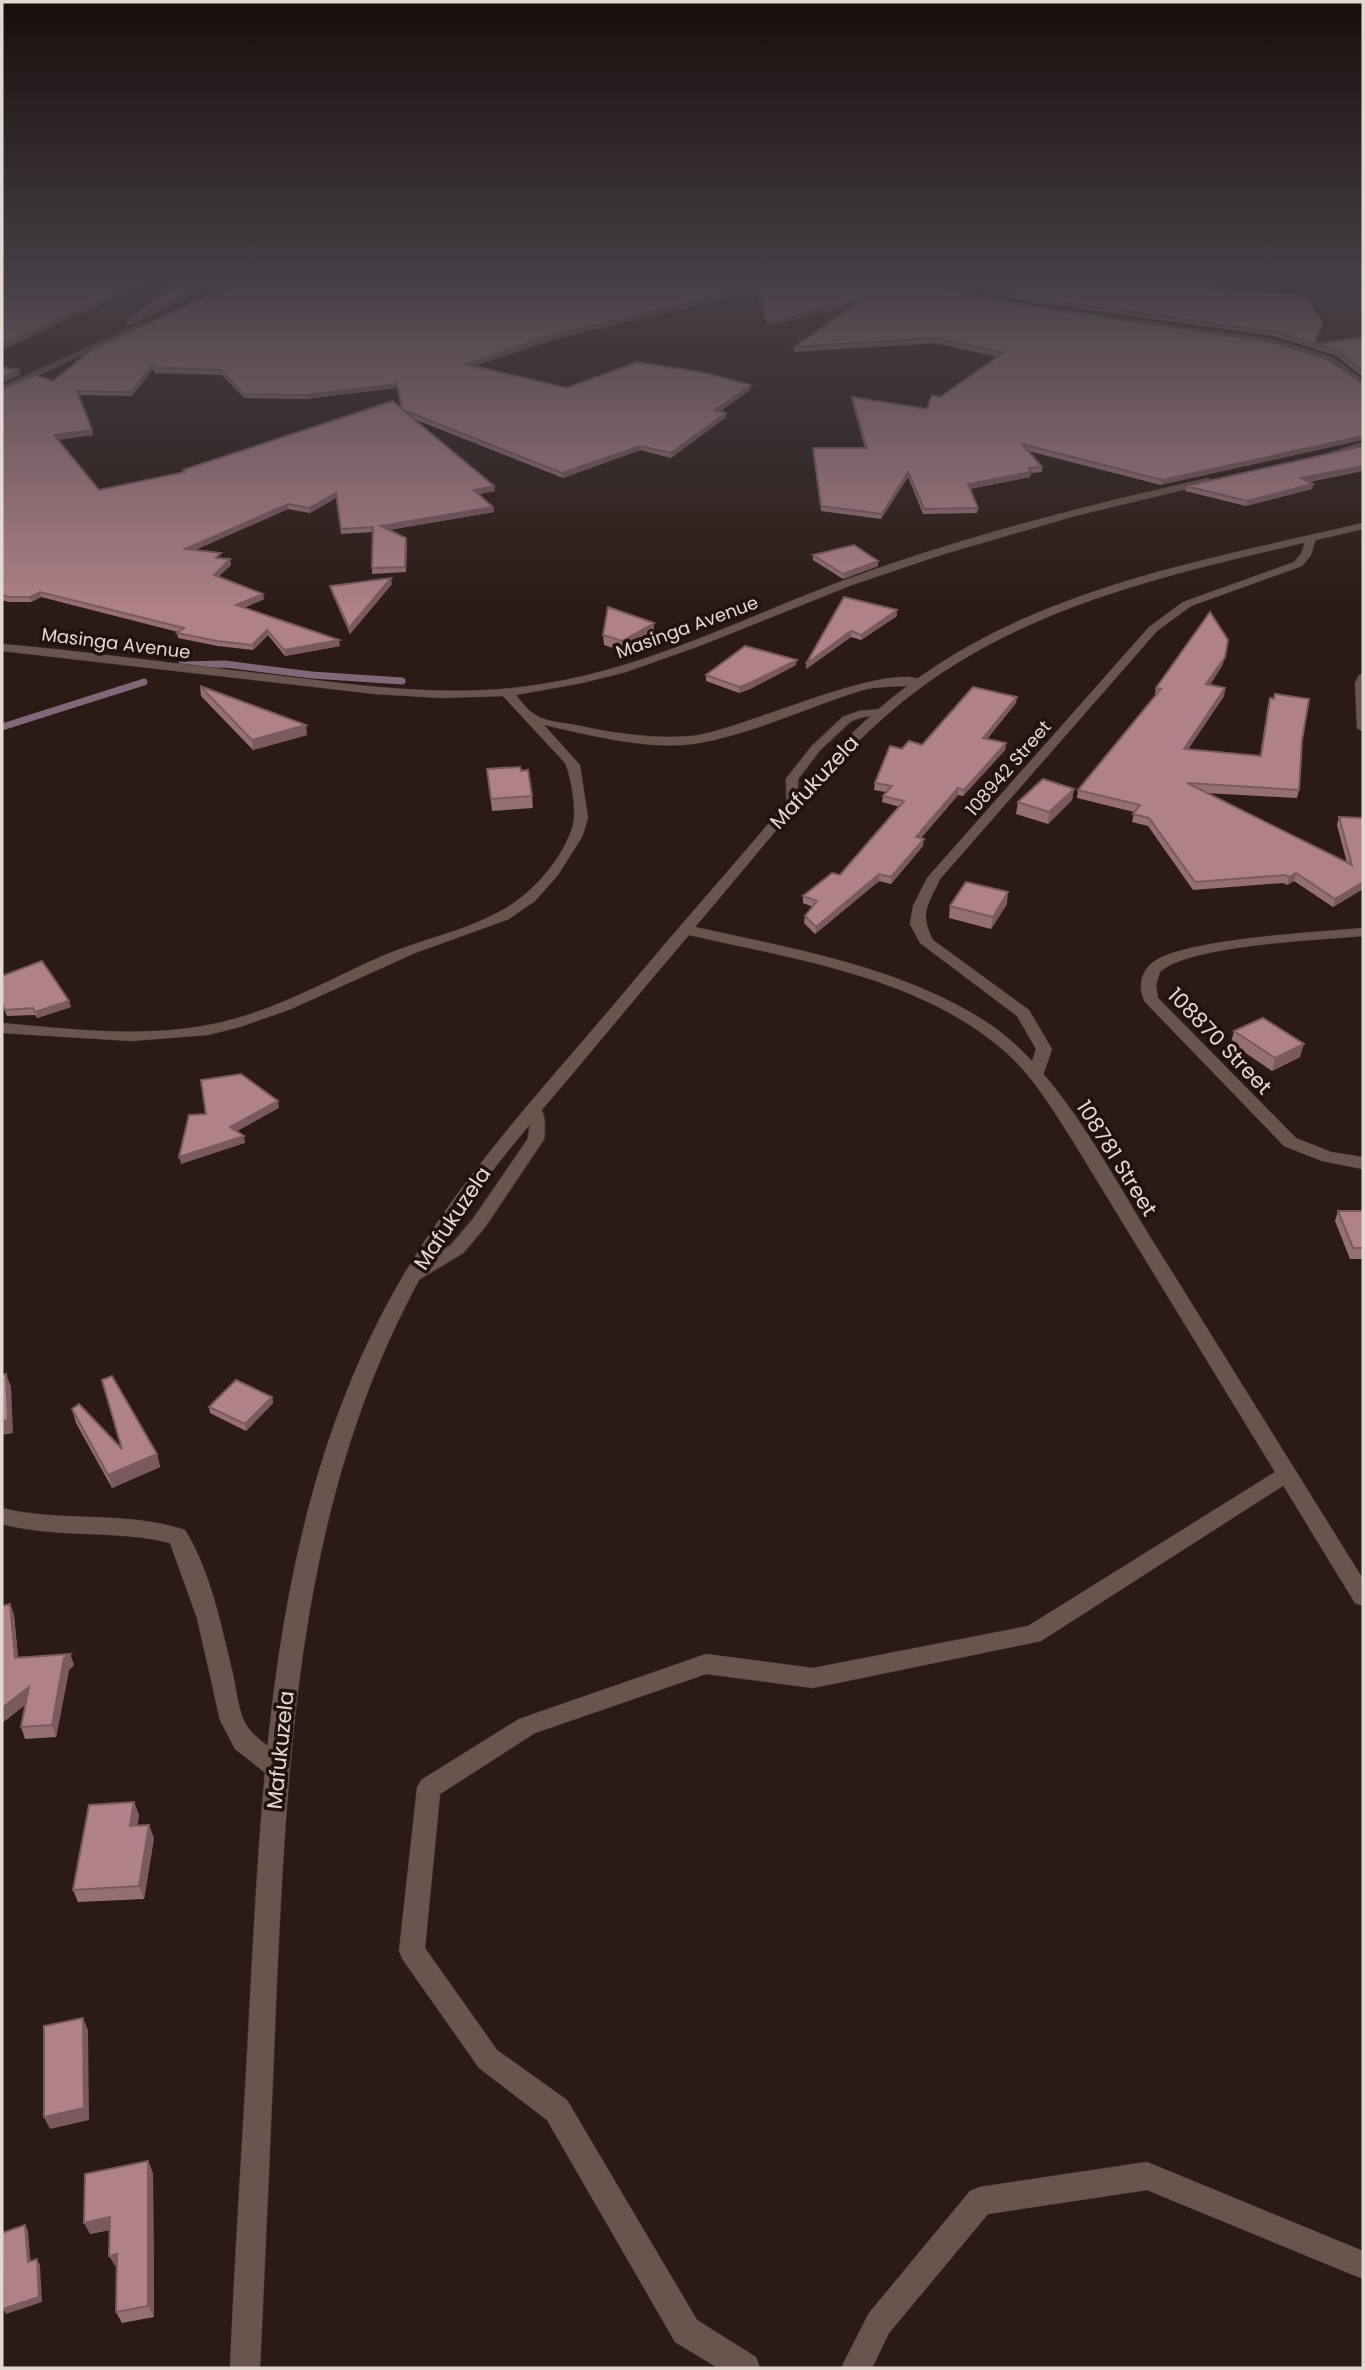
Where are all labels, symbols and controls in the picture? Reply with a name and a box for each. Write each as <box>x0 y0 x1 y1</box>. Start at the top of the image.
street label: Masinga Avenue <box>612 590 762 664</box>
street label: Masinga Avenue <box>40 621 192 665</box>
street label: 108942 Street <box>960 715 1056 821</box>
street label: Mafukuzela <box>763 729 865 835</box>
street label: 108870 Street <box>1162 981 1278 1101</box>
street label: 108781 Street <box>1070 1094 1164 1222</box>
street label: Mafukuzela <box>407 1161 497 1275</box>
street label: Mafukuzela <box>259 1689 301 1811</box>

